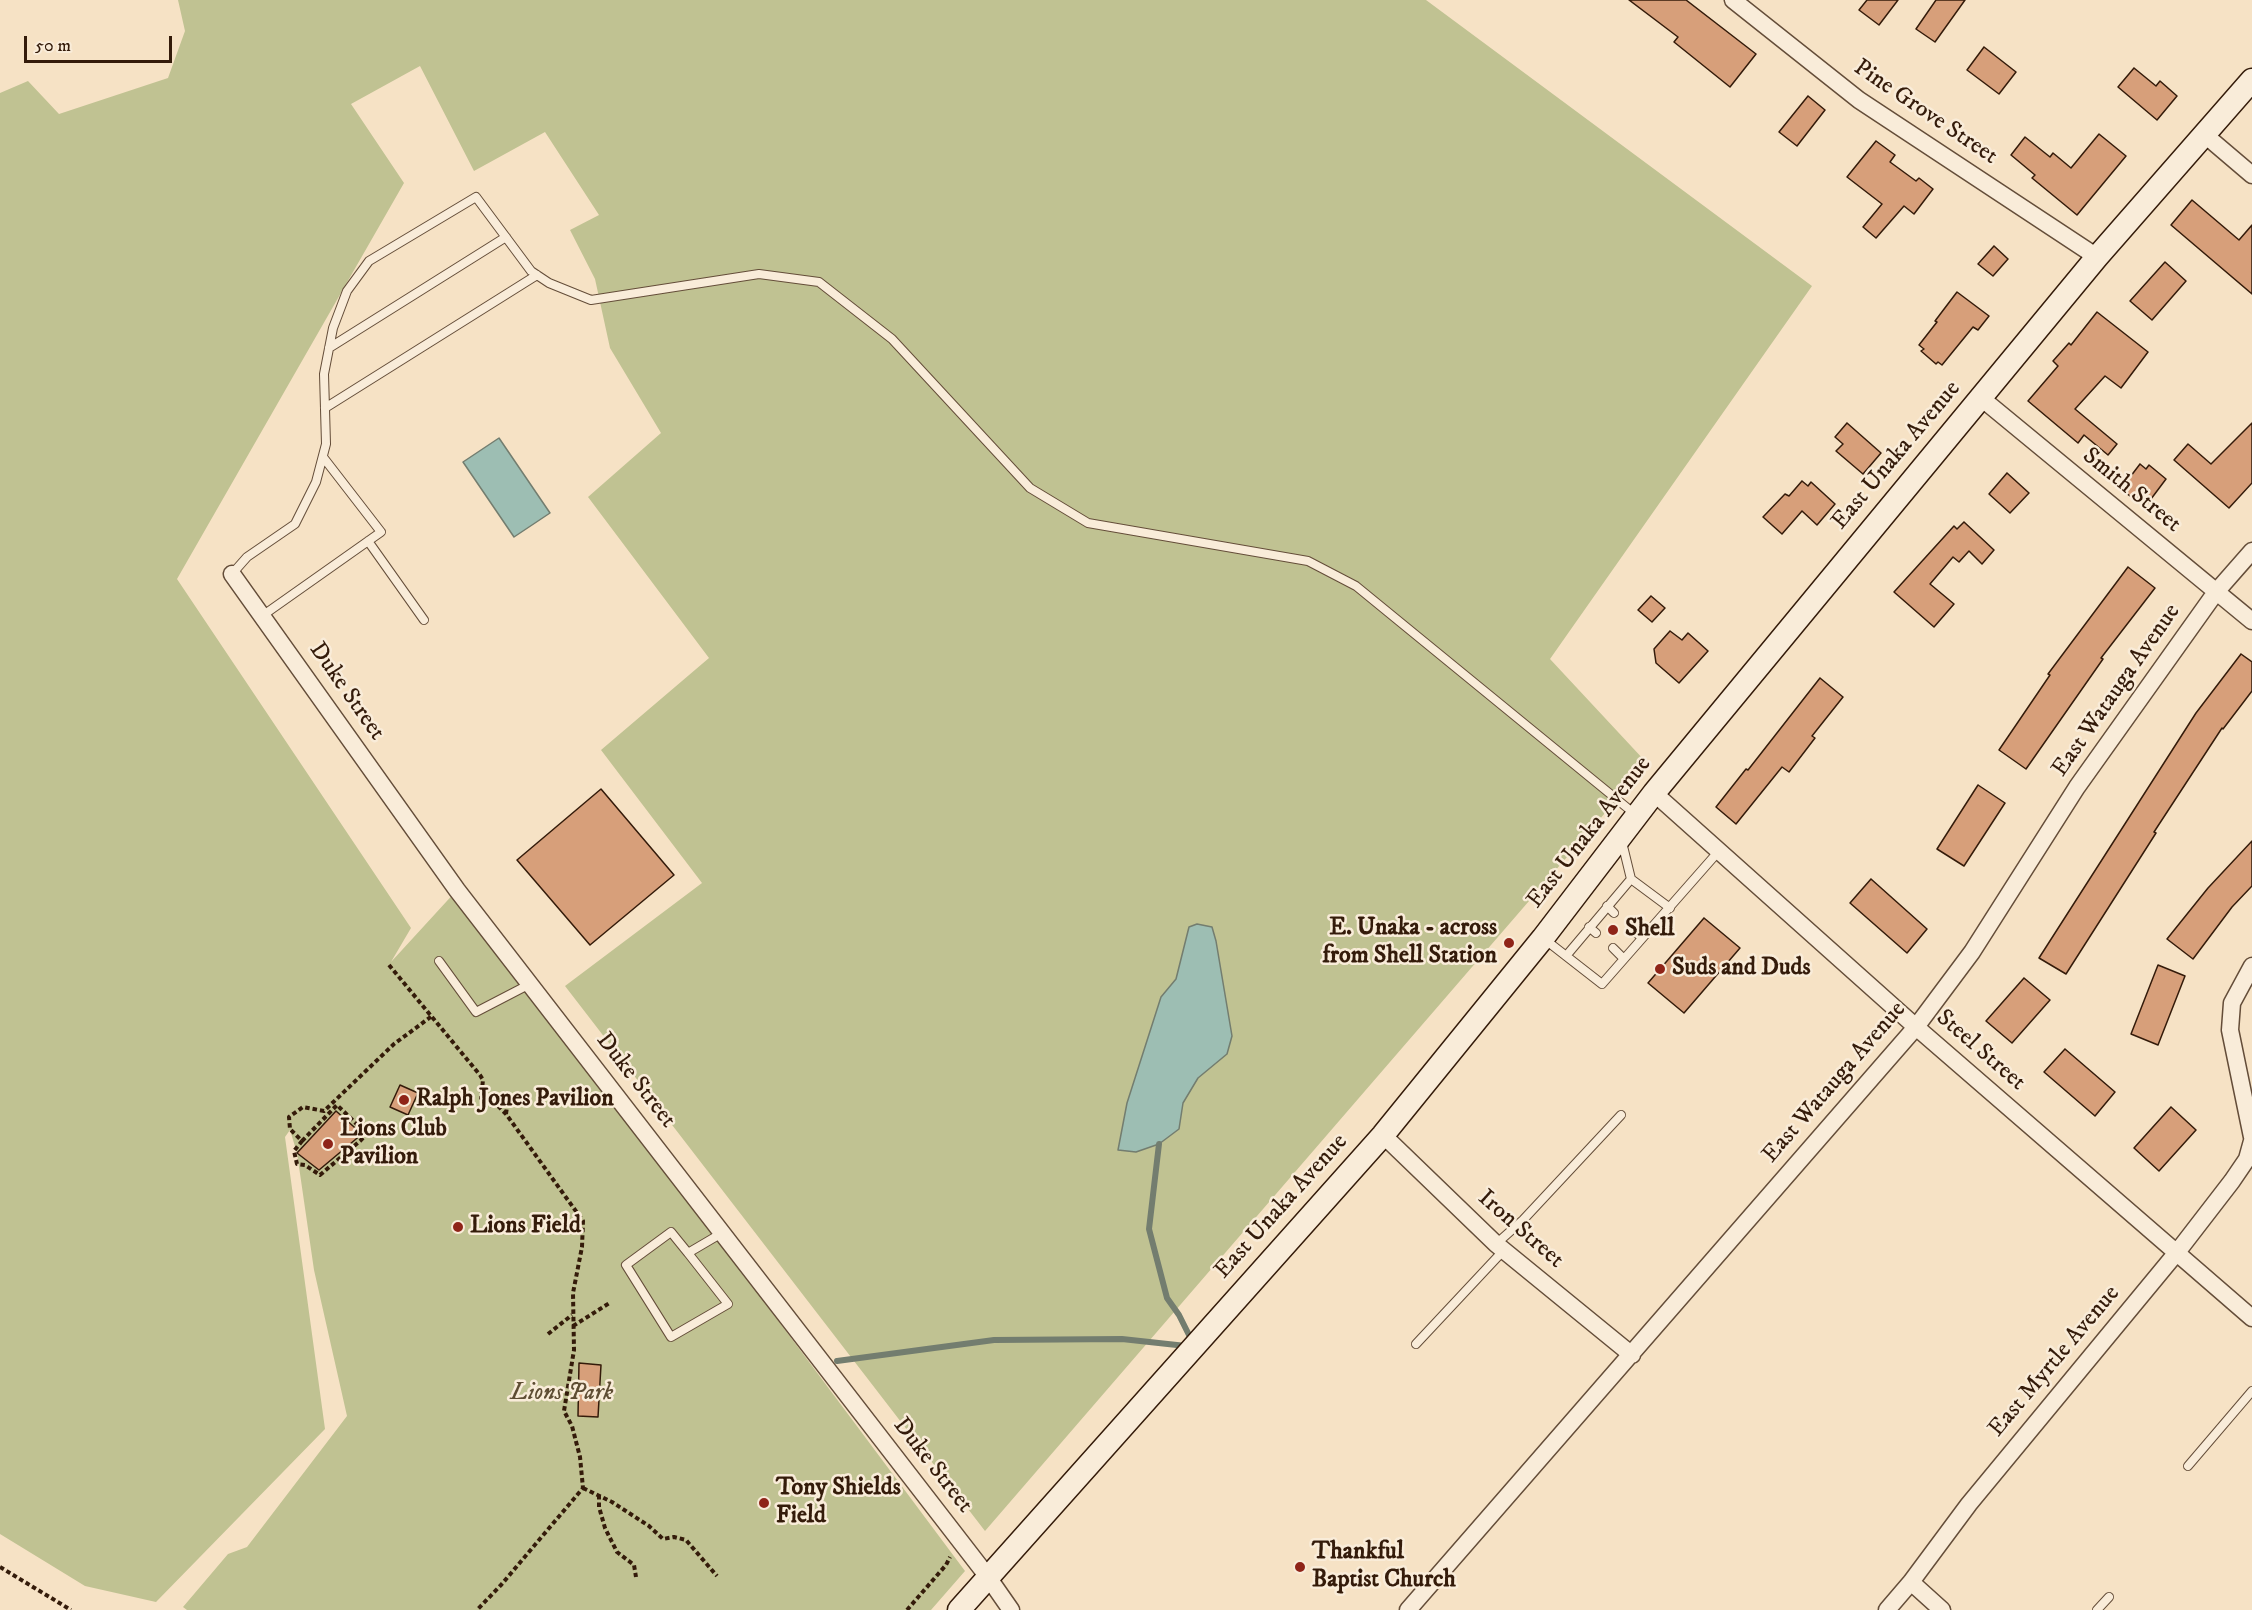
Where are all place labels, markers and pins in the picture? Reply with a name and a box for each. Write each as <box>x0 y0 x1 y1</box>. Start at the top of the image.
place label: E. Unaka - across from Shell Station <box>1322 915 1497 971</box>
place label: Shell <box>1625 916 1674 944</box>
marker: Shell <box>1606 923 1620 937</box>
marker: E. Unaka - across from Shell Station <box>1502 936 1516 950</box>
place label: Suds and Duds <box>1672 955 1811 983</box>
marker: Suds and Duds <box>1653 962 1667 976</box>
place label: Ralph Jones Pavilion <box>416 1086 614 1114</box>
marker: Ralph Jones Pavilion <box>397 1093 411 1107</box>
place label: Lions Club Pavilion <box>340 1116 447 1172</box>
marker: Lions Club Pavilion <box>321 1137 335 1151</box>
place label: Lions Field <box>470 1213 581 1241</box>
marker: Lions Field <box>451 1220 465 1234</box>
place label: Tony Shields Field <box>776 1475 901 1531</box>
marker: Tony Shields Field <box>757 1496 771 1510</box>
place label: Thankful Baptist Church <box>1312 1539 1456 1595</box>
marker: Thankful Baptist Church <box>1293 1560 1307 1574</box>

